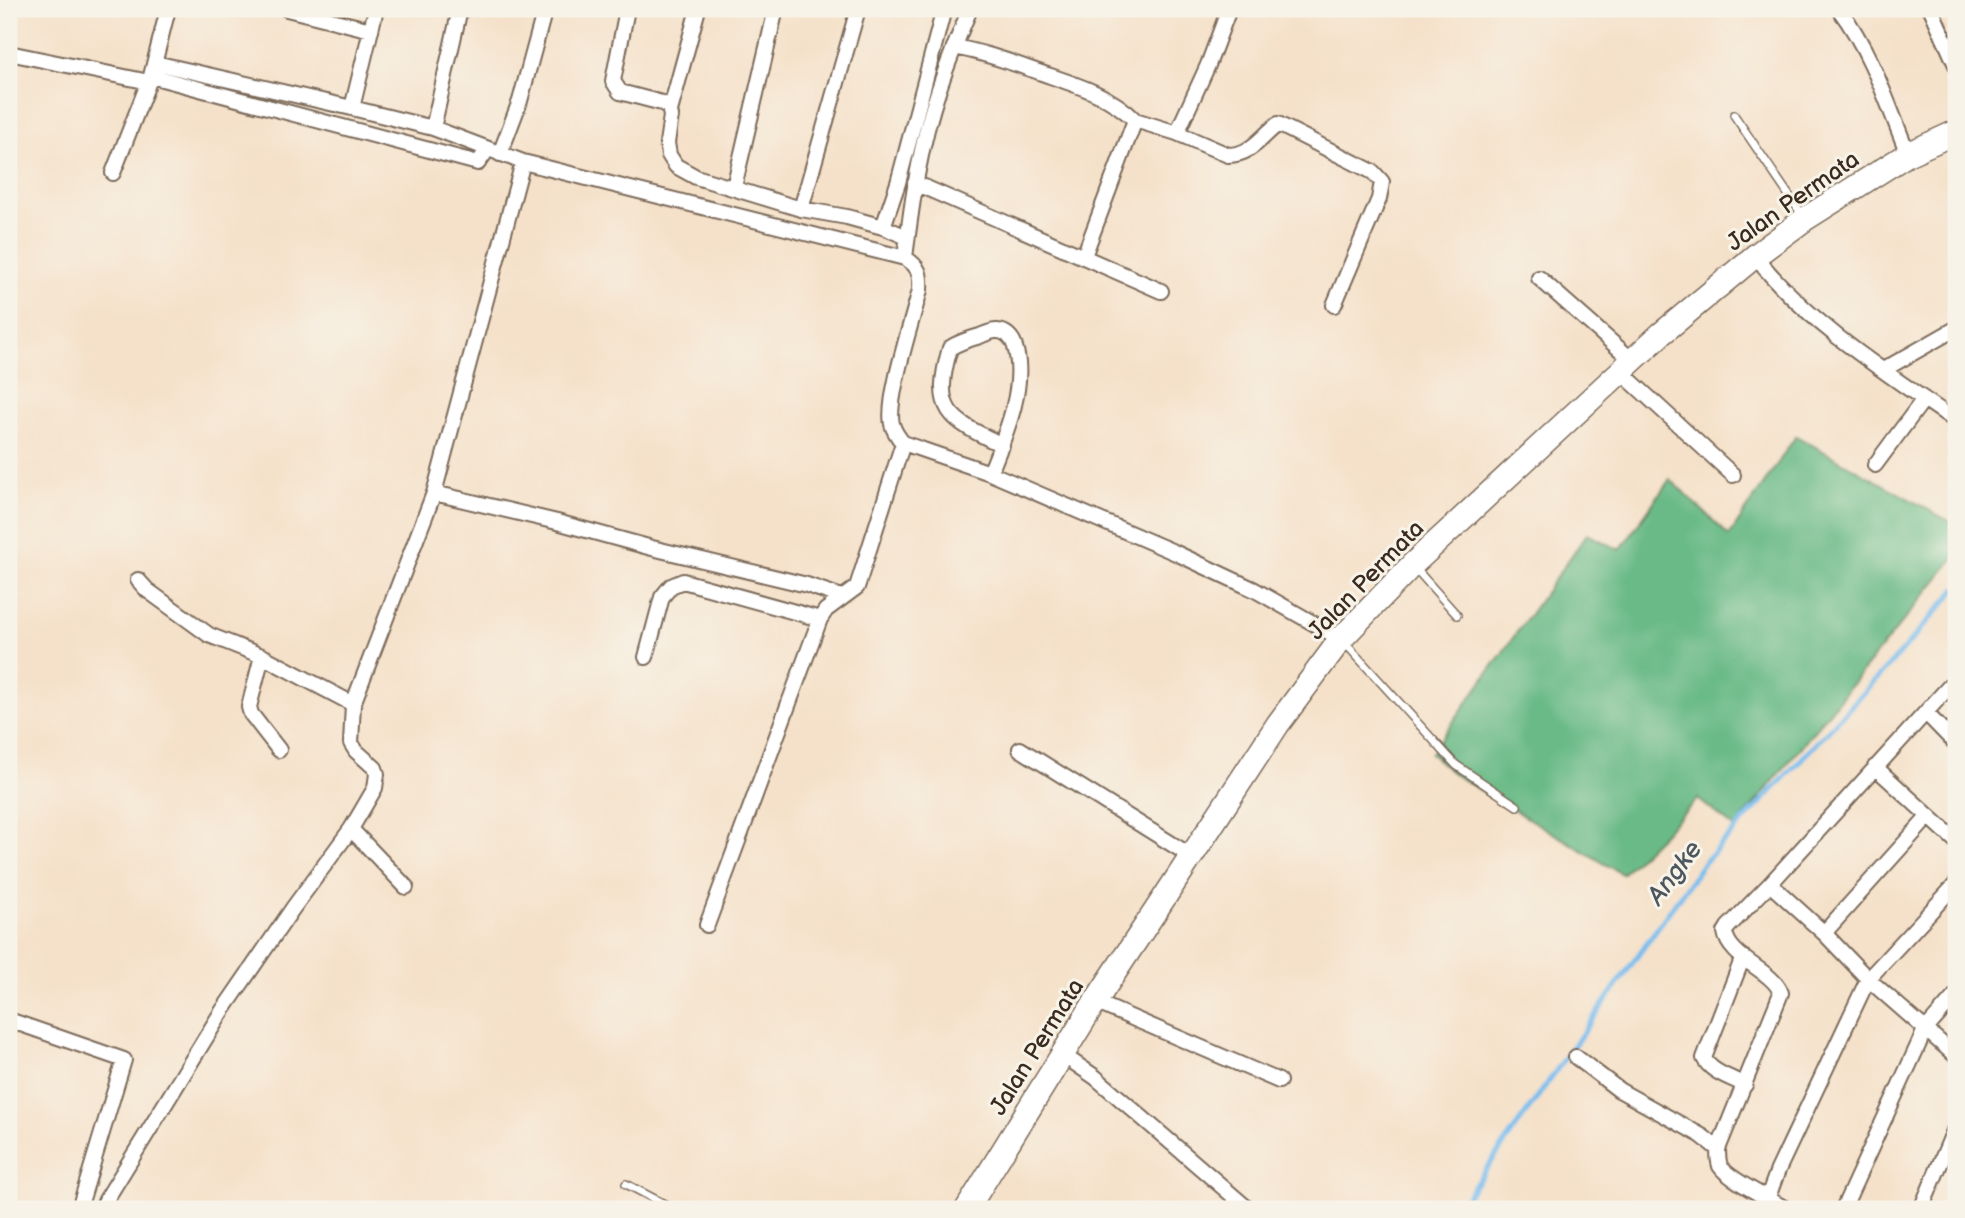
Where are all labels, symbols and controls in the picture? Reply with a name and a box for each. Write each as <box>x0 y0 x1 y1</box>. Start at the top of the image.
street label: Jalan Permata <box>1721 145 1865 257</box>
street label: Jalan Permata <box>1302 514 1430 646</box>
water label: Angke <box>1640 835 1709 913</box>
street label: Jalan Permata <box>984 974 1090 1120</box>

